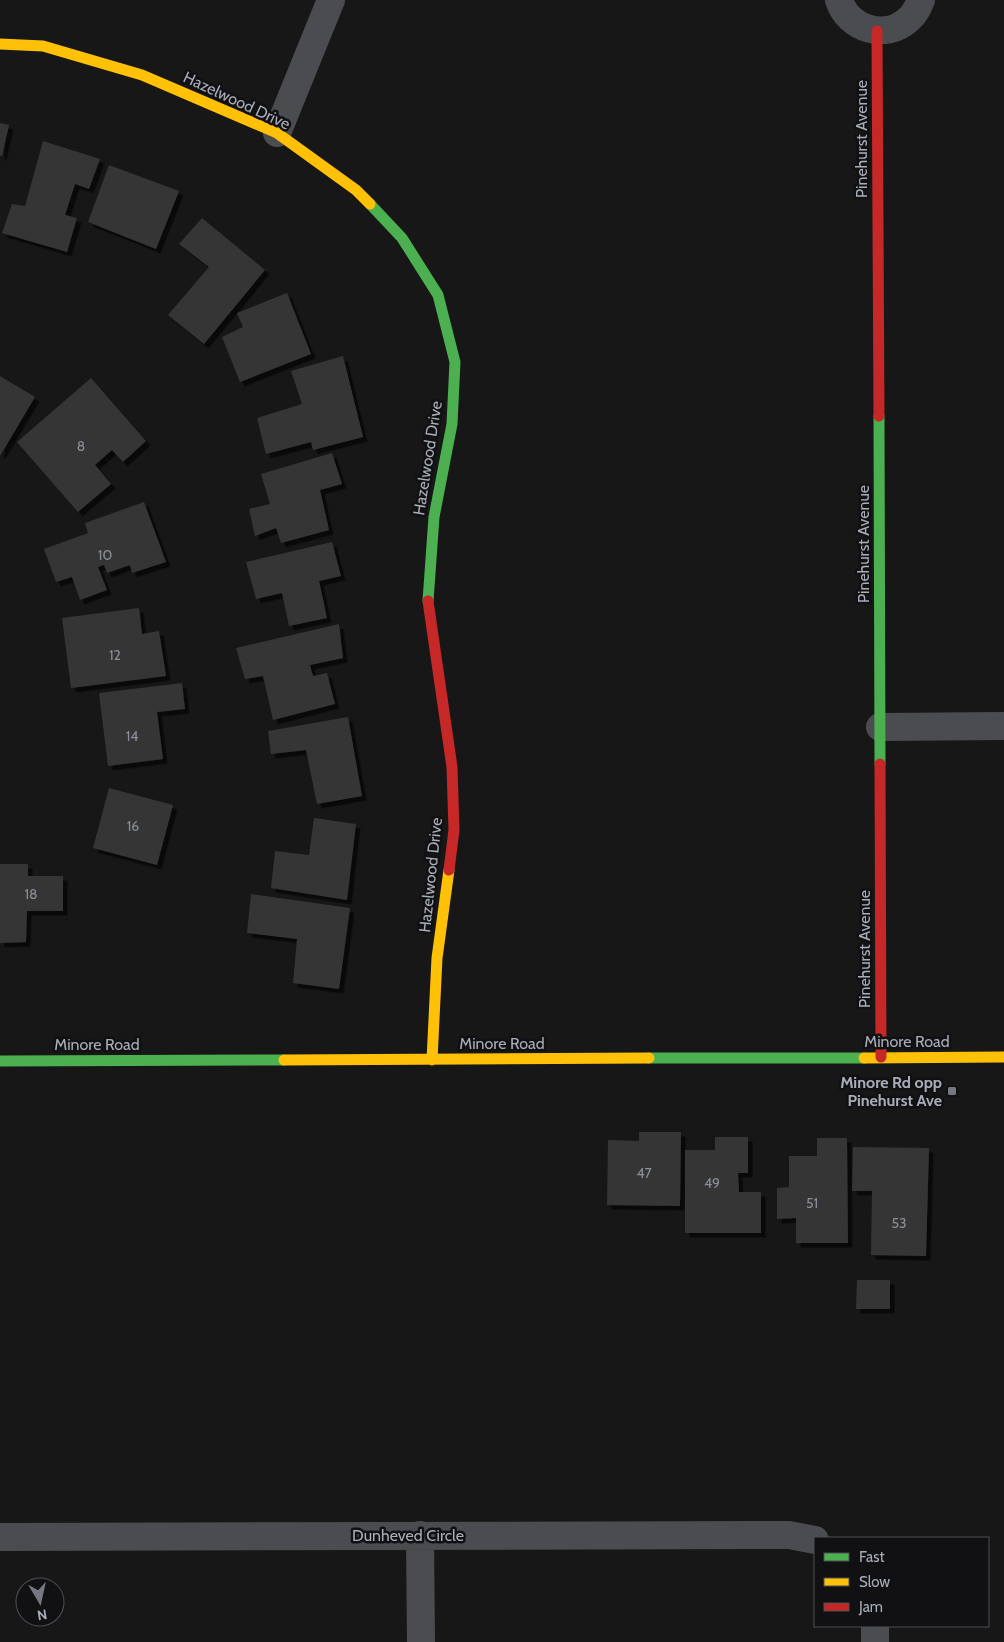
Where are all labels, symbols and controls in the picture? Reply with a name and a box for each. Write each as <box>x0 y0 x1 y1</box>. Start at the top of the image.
street label: Hazelwood Drive <box>180 67 293 133</box>
street label: Pinehurst Avenue <box>852 80 871 198</box>
street label: Hazelwood Drive <box>409 400 446 517</box>
house number: 8 <box>77 437 85 455</box>
street label: Pinehurst Avenue <box>854 485 873 603</box>
house number: 10 <box>98 546 112 564</box>
house number: 12 <box>109 646 121 664</box>
house number: 14 <box>126 727 138 745</box>
house number: 16 <box>127 817 139 835</box>
street label: Hazelwood Drive <box>415 817 446 934</box>
house number: 18 <box>24 885 38 903</box>
street label: Pinehurst Avenue <box>855 890 874 1008</box>
street label: Minore Road <box>864 1032 950 1051</box>
street label: Minore Road <box>459 1034 545 1053</box>
street label: Minore Road <box>54 1035 140 1054</box>
place label: Minore Rd opp Pinehurst Ave <box>840 1073 942 1110</box>
marker: Minore Rd opp Pinehurst Ave <box>946 1085 958 1097</box>
house number: 47 <box>636 1164 652 1182</box>
house number: 49 <box>704 1174 720 1192</box>
house number: 51 <box>806 1194 818 1212</box>
house number: 53 <box>891 1214 907 1232</box>
street label: Dunheved Circle <box>352 1526 464 1545</box>
legend <box>814 1537 989 1627</box>
text: Fast <box>859 1548 884 1566</box>
text: Slow <box>859 1573 890 1591</box>
north arrow <box>15 1577 65 1627</box>
text: Jam <box>858 1598 883 1616</box>
text: N <box>36 1605 48 1625</box>

